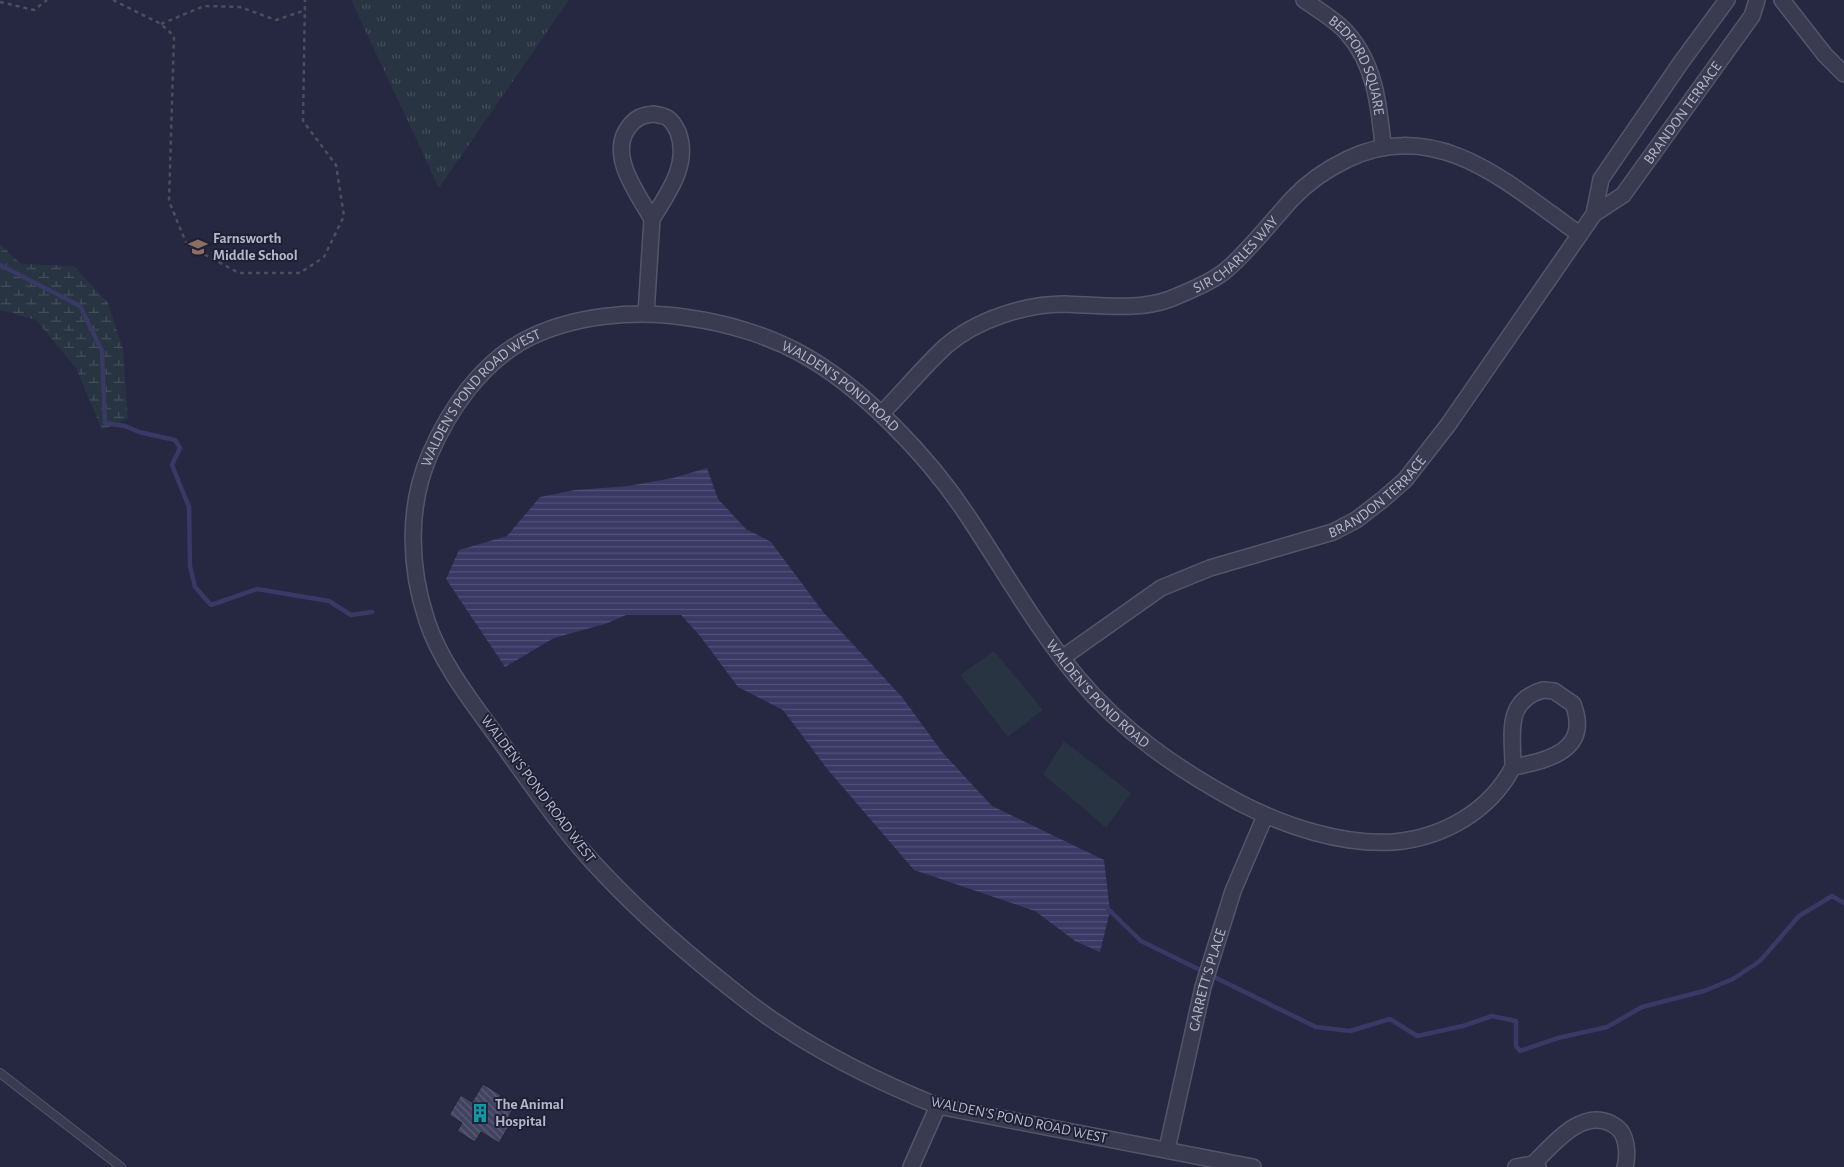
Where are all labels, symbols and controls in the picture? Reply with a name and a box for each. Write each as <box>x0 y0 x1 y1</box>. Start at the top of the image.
street label: BEDFORD SQUARE <box>1326 12 1387 116</box>
street label: BRANDON TERRACE <box>1641 59 1724 167</box>
street label: SIR CHARLES WAY <box>1191 213 1281 296</box>
place label: Farnsworth Middle School <box>213 231 298 263</box>
school or university icon: Farnsworth Middle School <box>187 236 209 258</box>
street label: WALDEN'S POND ROAD WEST <box>418 326 543 469</box>
street label: WALDEN'S POND ROAD <box>780 338 902 435</box>
street label: BRANDON TERRACE <box>1327 453 1428 540</box>
street label: WALDEN'S POND ROAD <box>1044 637 1153 751</box>
street label: WALDEN'S POND ROAD WEST <box>478 713 599 866</box>
street label: GARRETT'S PLACE <box>1186 927 1228 1032</box>
street label: WALDEN'S POND ROAD WEST <box>929 1094 1109 1146</box>
place label: The Animal Hospital <box>495 1097 564 1129</box>
building icon: The Animal Hospital <box>469 1102 491 1124</box>

